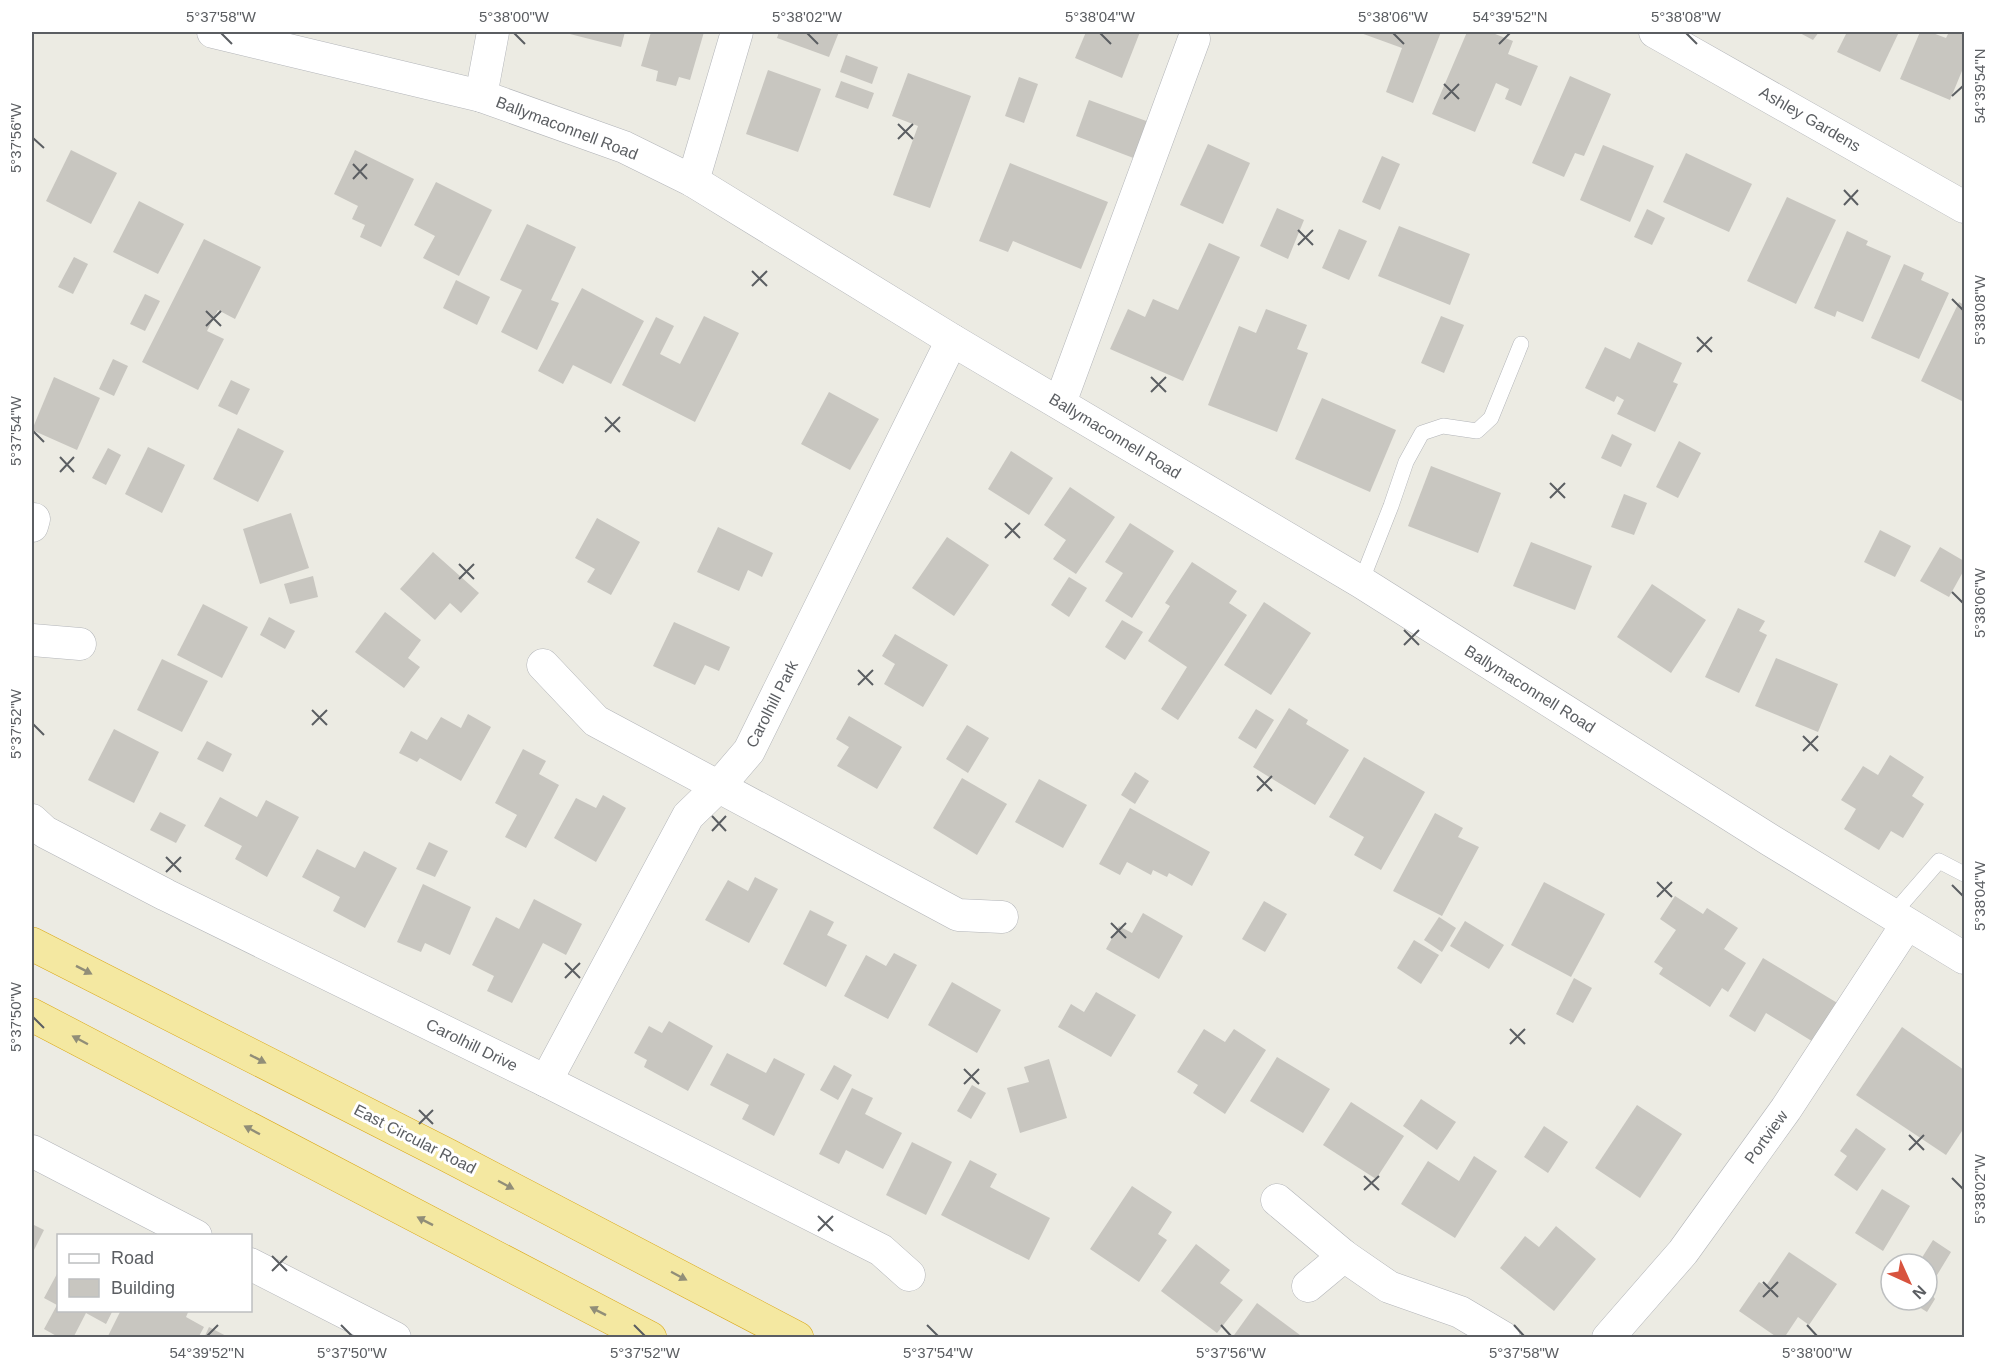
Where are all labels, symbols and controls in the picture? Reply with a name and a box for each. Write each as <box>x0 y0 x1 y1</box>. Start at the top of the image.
text: 5°37'58"W <box>186 8 257 25</box>
text: 5°38'00"W <box>479 8 550 25</box>
text: 5°38'02"W <box>772 8 843 25</box>
text: 5°38'04"W <box>1065 8 1136 25</box>
text: 5°38'06"W <box>1358 8 1429 25</box>
text: 54°39'52"N <box>1472 8 1548 25</box>
text: 5°38'08"W <box>1651 8 1722 25</box>
text: 54°39'54"N <box>1971 48 1988 124</box>
street label: Ashley Gardens <box>1756 83 1864 155</box>
street label: Ballymaconnell Road <box>494 93 640 163</box>
text: 5°37'56"W <box>7 102 24 173</box>
text: 5°38'08"W <box>1971 274 1988 345</box>
street label: Ballymaconnell Road <box>1046 390 1184 482</box>
text: 5°37'54"W <box>7 395 24 466</box>
text: 5°38'06"W <box>1971 567 1988 638</box>
street label: Ballymaconnell Road <box>1462 642 1598 736</box>
street label: Carolhill Park <box>743 657 802 750</box>
text: 5°37'52"W <box>7 688 24 759</box>
text: 5°38'04"W <box>1971 860 1988 931</box>
one-way arrow <box>75 966 92 975</box>
text: 5°37'50"W <box>7 981 24 1052</box>
street label: Carolhill Drive <box>424 1016 521 1075</box>
one-way arrow <box>71 1035 88 1045</box>
one-way arrow <box>249 1054 266 1063</box>
street label: East Circular Road <box>351 1101 479 1177</box>
street label: Portview <box>1741 1107 1791 1167</box>
one-way arrow <box>244 1126 261 1135</box>
text: 5°38'02"W <box>1971 1153 1988 1224</box>
one-way arrow <box>497 1180 515 1190</box>
one-way arrow <box>416 1216 433 1226</box>
legend <box>57 1234 252 1312</box>
text: Road <box>111 1248 154 1268</box>
north arrow <box>1879 1252 1939 1312</box>
one-way arrow <box>671 1271 688 1281</box>
text: Building <box>111 1278 175 1298</box>
text: N <box>1909 1282 1929 1302</box>
one-way arrow <box>589 1306 607 1316</box>
text: 54°39'52"N <box>169 1344 245 1361</box>
text: 5°37'50"W <box>317 1344 388 1361</box>
text: 5°37'52"W <box>610 1344 681 1361</box>
text: 5°37'54"W <box>903 1344 974 1361</box>
text: 5°37'56"W <box>1196 1344 1267 1361</box>
text: 5°37'58"W <box>1489 1344 1560 1361</box>
text: 5°38'00"W <box>1782 1344 1853 1361</box>

